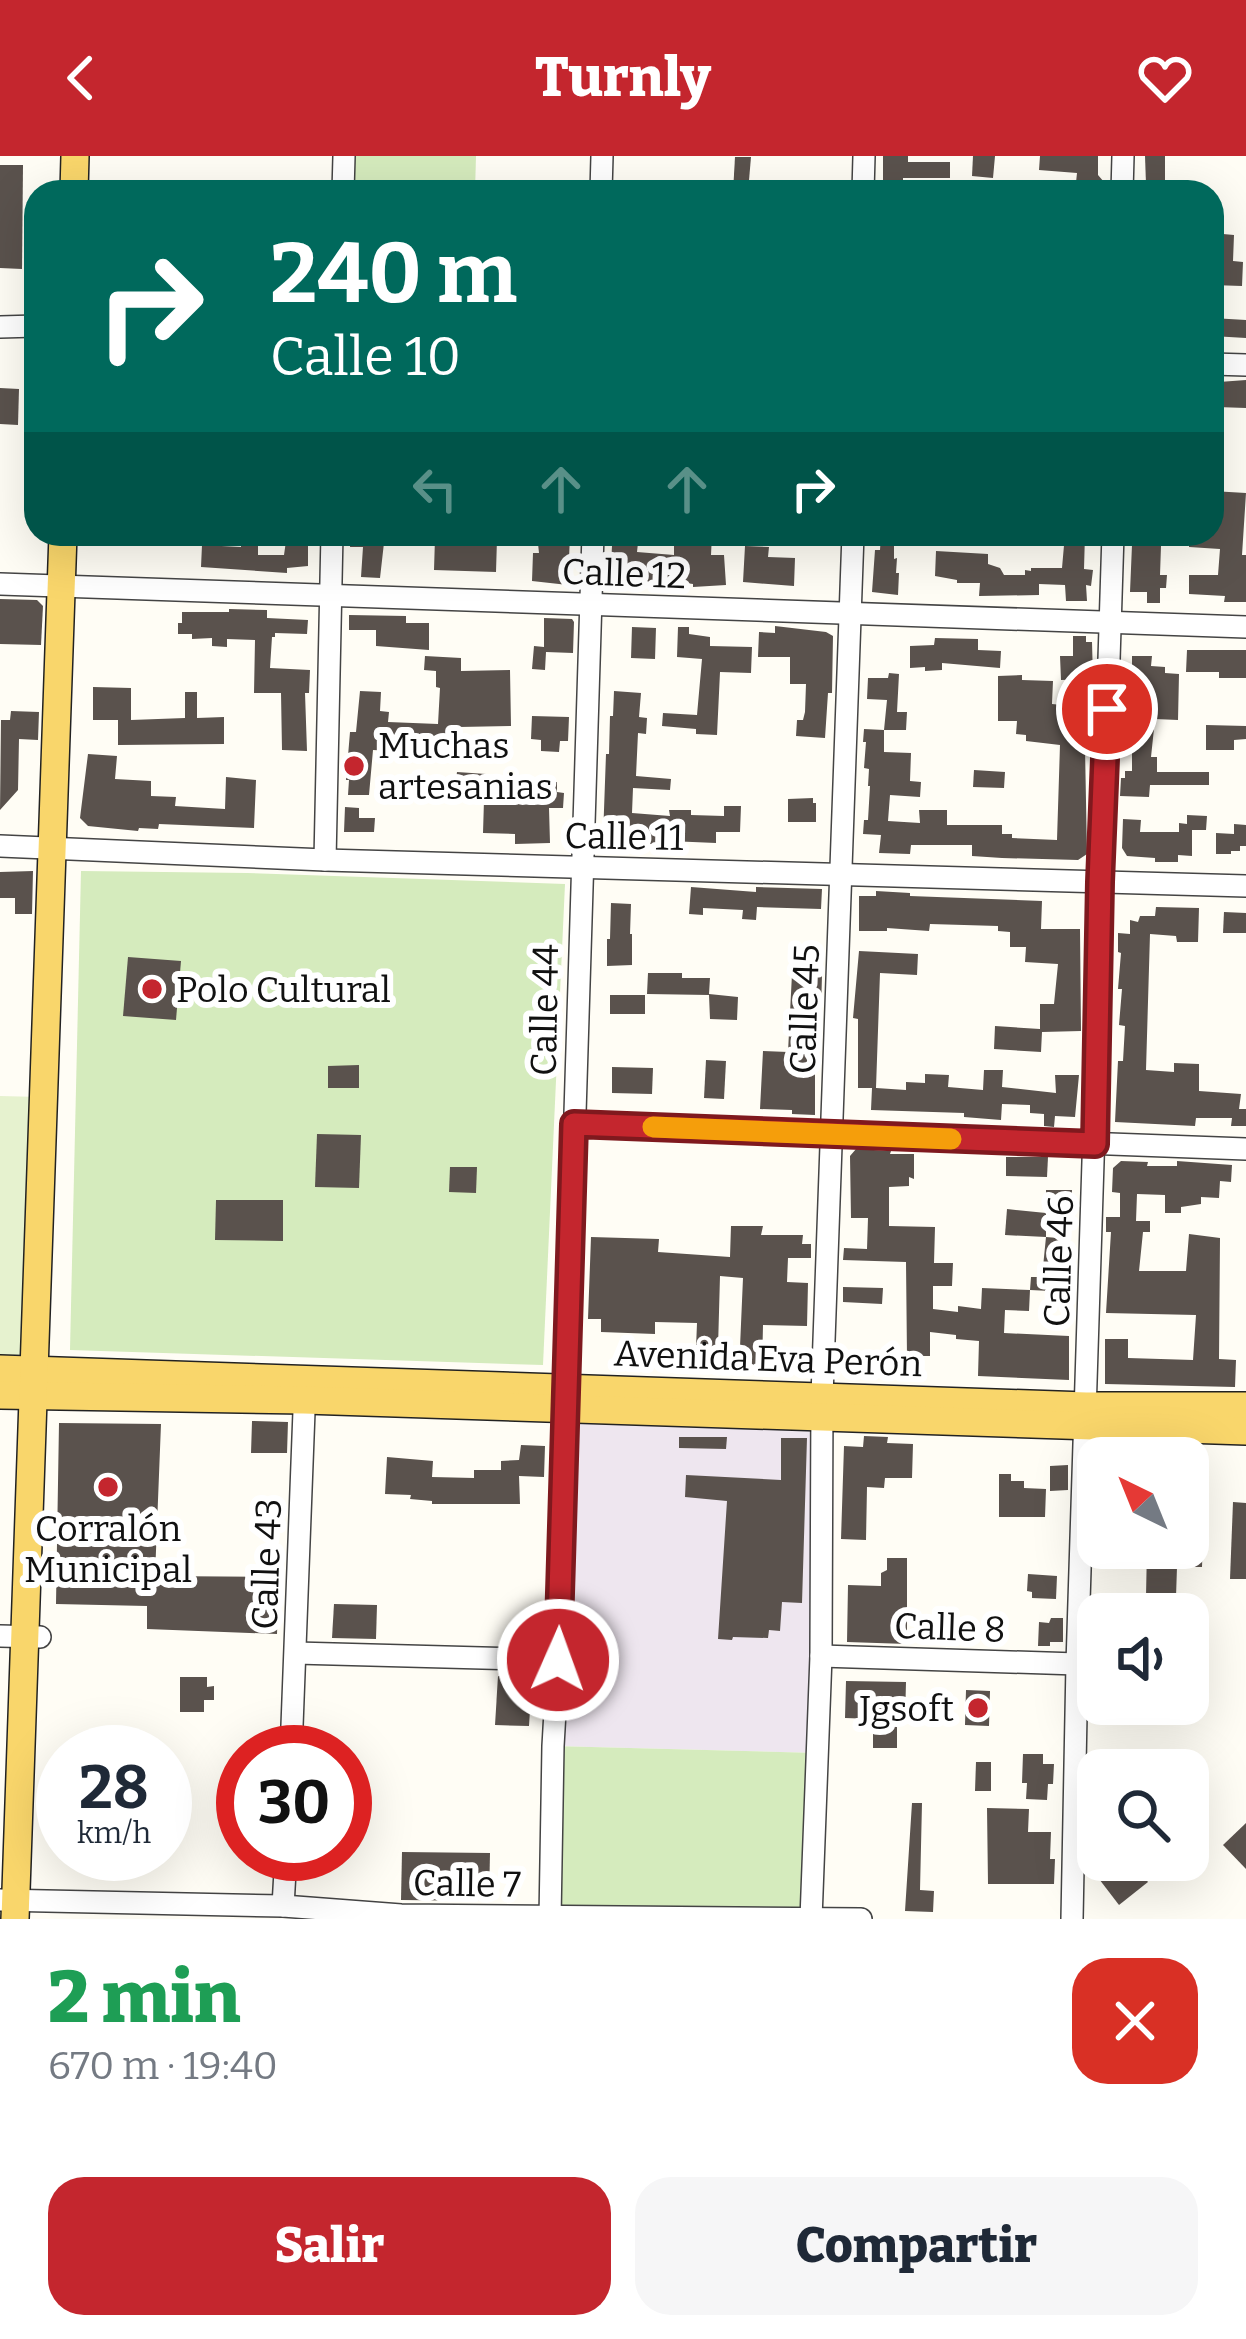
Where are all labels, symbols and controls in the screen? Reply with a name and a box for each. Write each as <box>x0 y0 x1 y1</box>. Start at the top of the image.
icon: back <box>48 45 114 111</box>
icon: heart <box>1132 45 1198 111</box>
text: Turnly <box>535 46 711 110</box>
text: 240 m <box>270 223 517 324</box>
icon: right <box>72 228 228 384</box>
text: Calle 10 <box>270 325 461 389</box>
icon: left <box>402 456 468 522</box>
icon: ahead <box>528 456 594 522</box>
icon: ahead <box>654 456 720 522</box>
icon: right <box>780 456 846 522</box>
street label: Calle 12 <box>561 550 687 598</box>
pin <box>1056 658 1158 760</box>
icon: arrive <box>1074 676 1140 742</box>
place label: Muchas artesanias <box>378 724 553 809</box>
marker: Muchas artesanias <box>341 753 367 779</box>
street label: Calle 11 <box>564 814 684 860</box>
street label: Calle 45 <box>781 943 829 1075</box>
street label: Calle 44 <box>522 944 568 1076</box>
place label: Polo Cultural <box>176 968 391 1012</box>
marker: Polo Cultural <box>139 976 165 1002</box>
street label: Calle 46 <box>1035 1194 1083 1328</box>
street label: Avenida Eva Perón <box>613 1332 923 1386</box>
north arrow <box>1077 1437 1209 1569</box>
map controls <box>1077 1437 1209 1881</box>
marker: Corralón Municipal <box>95 1474 121 1500</box>
street label: Calle 43 <box>243 1498 291 1630</box>
place label: Corralón Municipal <box>24 1507 192 1592</box>
button: sound <box>1077 1593 1209 1725</box>
position arrow <box>495 1597 621 1723</box>
street label: Calle 8 <box>894 1604 1006 1652</box>
place label: Jgsoft <box>858 1687 954 1731</box>
marker: Jgsoft <box>965 1695 991 1721</box>
speed limit sign: 30 <box>216 1725 372 1881</box>
button: search <box>1077 1749 1209 1881</box>
text: 28 <box>79 1752 149 1824</box>
text: km/h <box>77 1815 151 1851</box>
street label: Calle 7 <box>413 1861 521 1907</box>
text: 2 min <box>48 1955 240 2041</box>
button: close <box>1072 1958 1198 2084</box>
text: 670 m · 19:40 <box>48 2043 278 2089</box>
button: Salir <box>48 2177 611 2315</box>
button: Compartir <box>635 2177 1198 2315</box>

